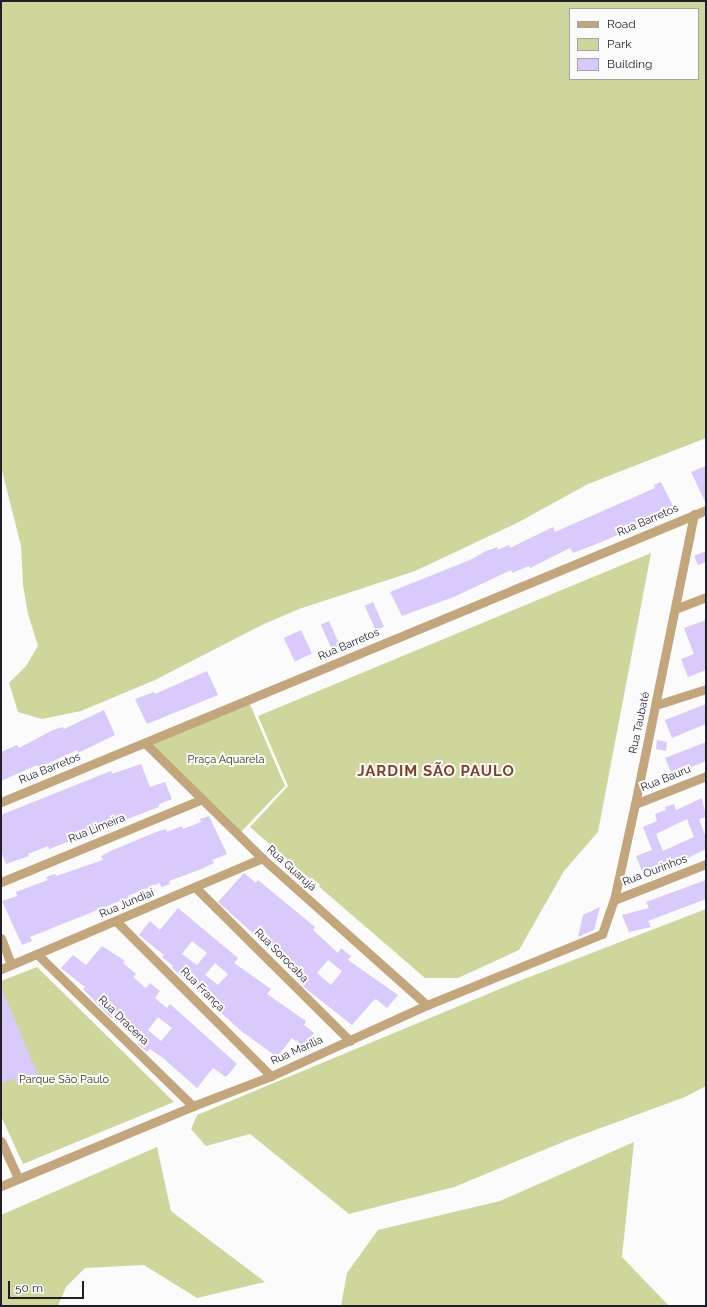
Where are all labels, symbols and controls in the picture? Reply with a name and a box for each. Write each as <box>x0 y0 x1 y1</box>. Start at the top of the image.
legend <box>569 8 699 80</box>
text: Road <box>607 17 636 31</box>
text: Park <box>607 37 632 51</box>
text: Building <box>607 57 653 71</box>
street label: Rua Barretos <box>615 502 681 540</box>
street label: Rua Barretos <box>316 626 382 664</box>
street label: Rua Taubaté <box>627 691 653 755</box>
street label: Rua Barretos <box>17 751 83 787</box>
park label: Praça Aquarela <box>187 753 265 767</box>
district label: JARDIM SÃO PAULO <box>357 763 515 781</box>
street label: Rua Bauru <box>639 763 693 795</box>
street label: Rua Limeira <box>67 812 127 846</box>
street label: Rua Guarujá <box>264 843 318 895</box>
street label: Rua Ourinhos <box>621 853 689 889</box>
street label: Rua Jundiaí <box>98 887 156 921</box>
street label: Rua Sorocaba <box>251 926 311 986</box>
street label: Rua França <box>177 965 227 1015</box>
street label: Rua Dracena <box>95 994 151 1048</box>
street label: Rua Marília <box>269 1034 325 1068</box>
park label: Parque São Paulo <box>19 1073 109 1087</box>
scale bar <box>10 1273 86 1299</box>
text: 50 m <box>15 1281 43 1295</box>

